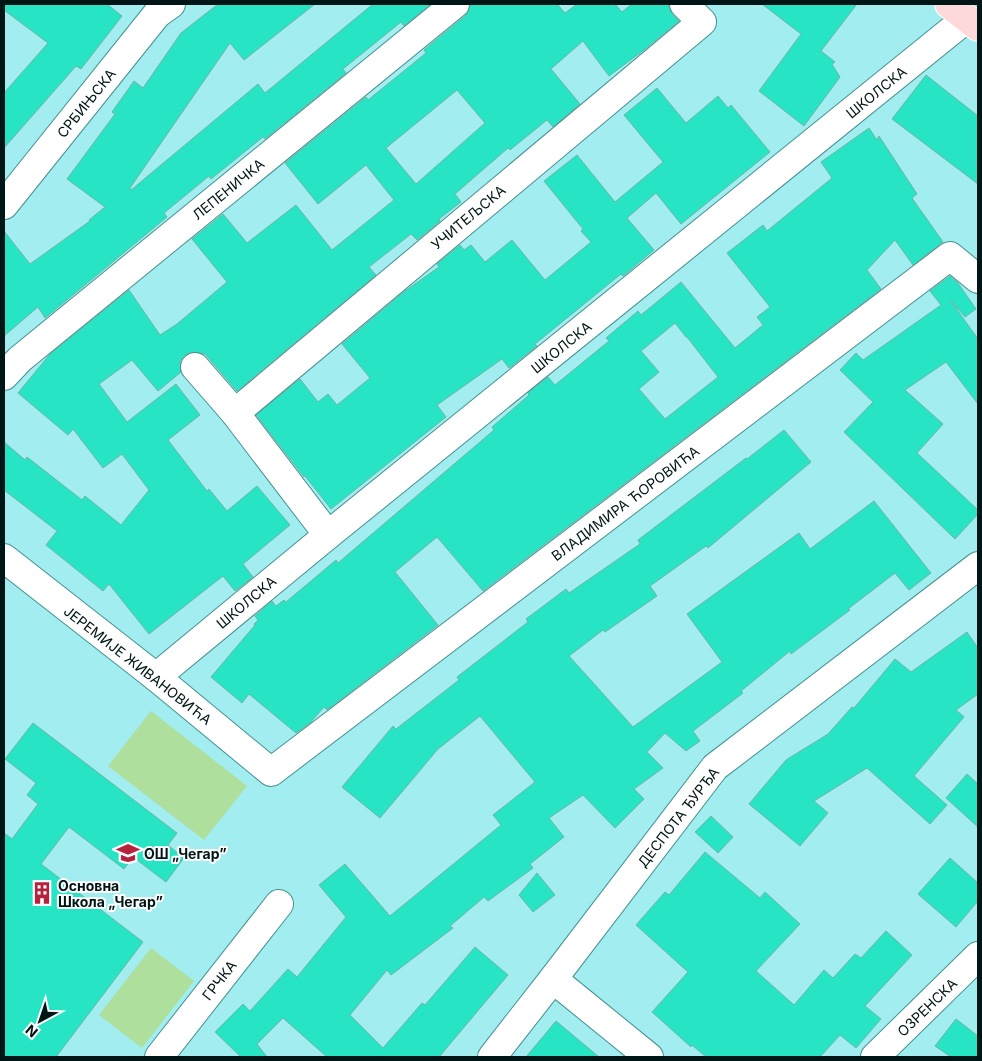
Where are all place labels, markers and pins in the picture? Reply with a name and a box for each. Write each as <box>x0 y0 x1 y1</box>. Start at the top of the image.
school or university icon: ОШ „Чегар” <box>115 840 141 866</box>
place label: ОШ „Чегар” <box>144 845 227 862</box>
place label: Основна Школа „Чегар” <box>58 877 163 910</box>
building icon: Основна Школа „Чегар” <box>29 880 55 906</box>

